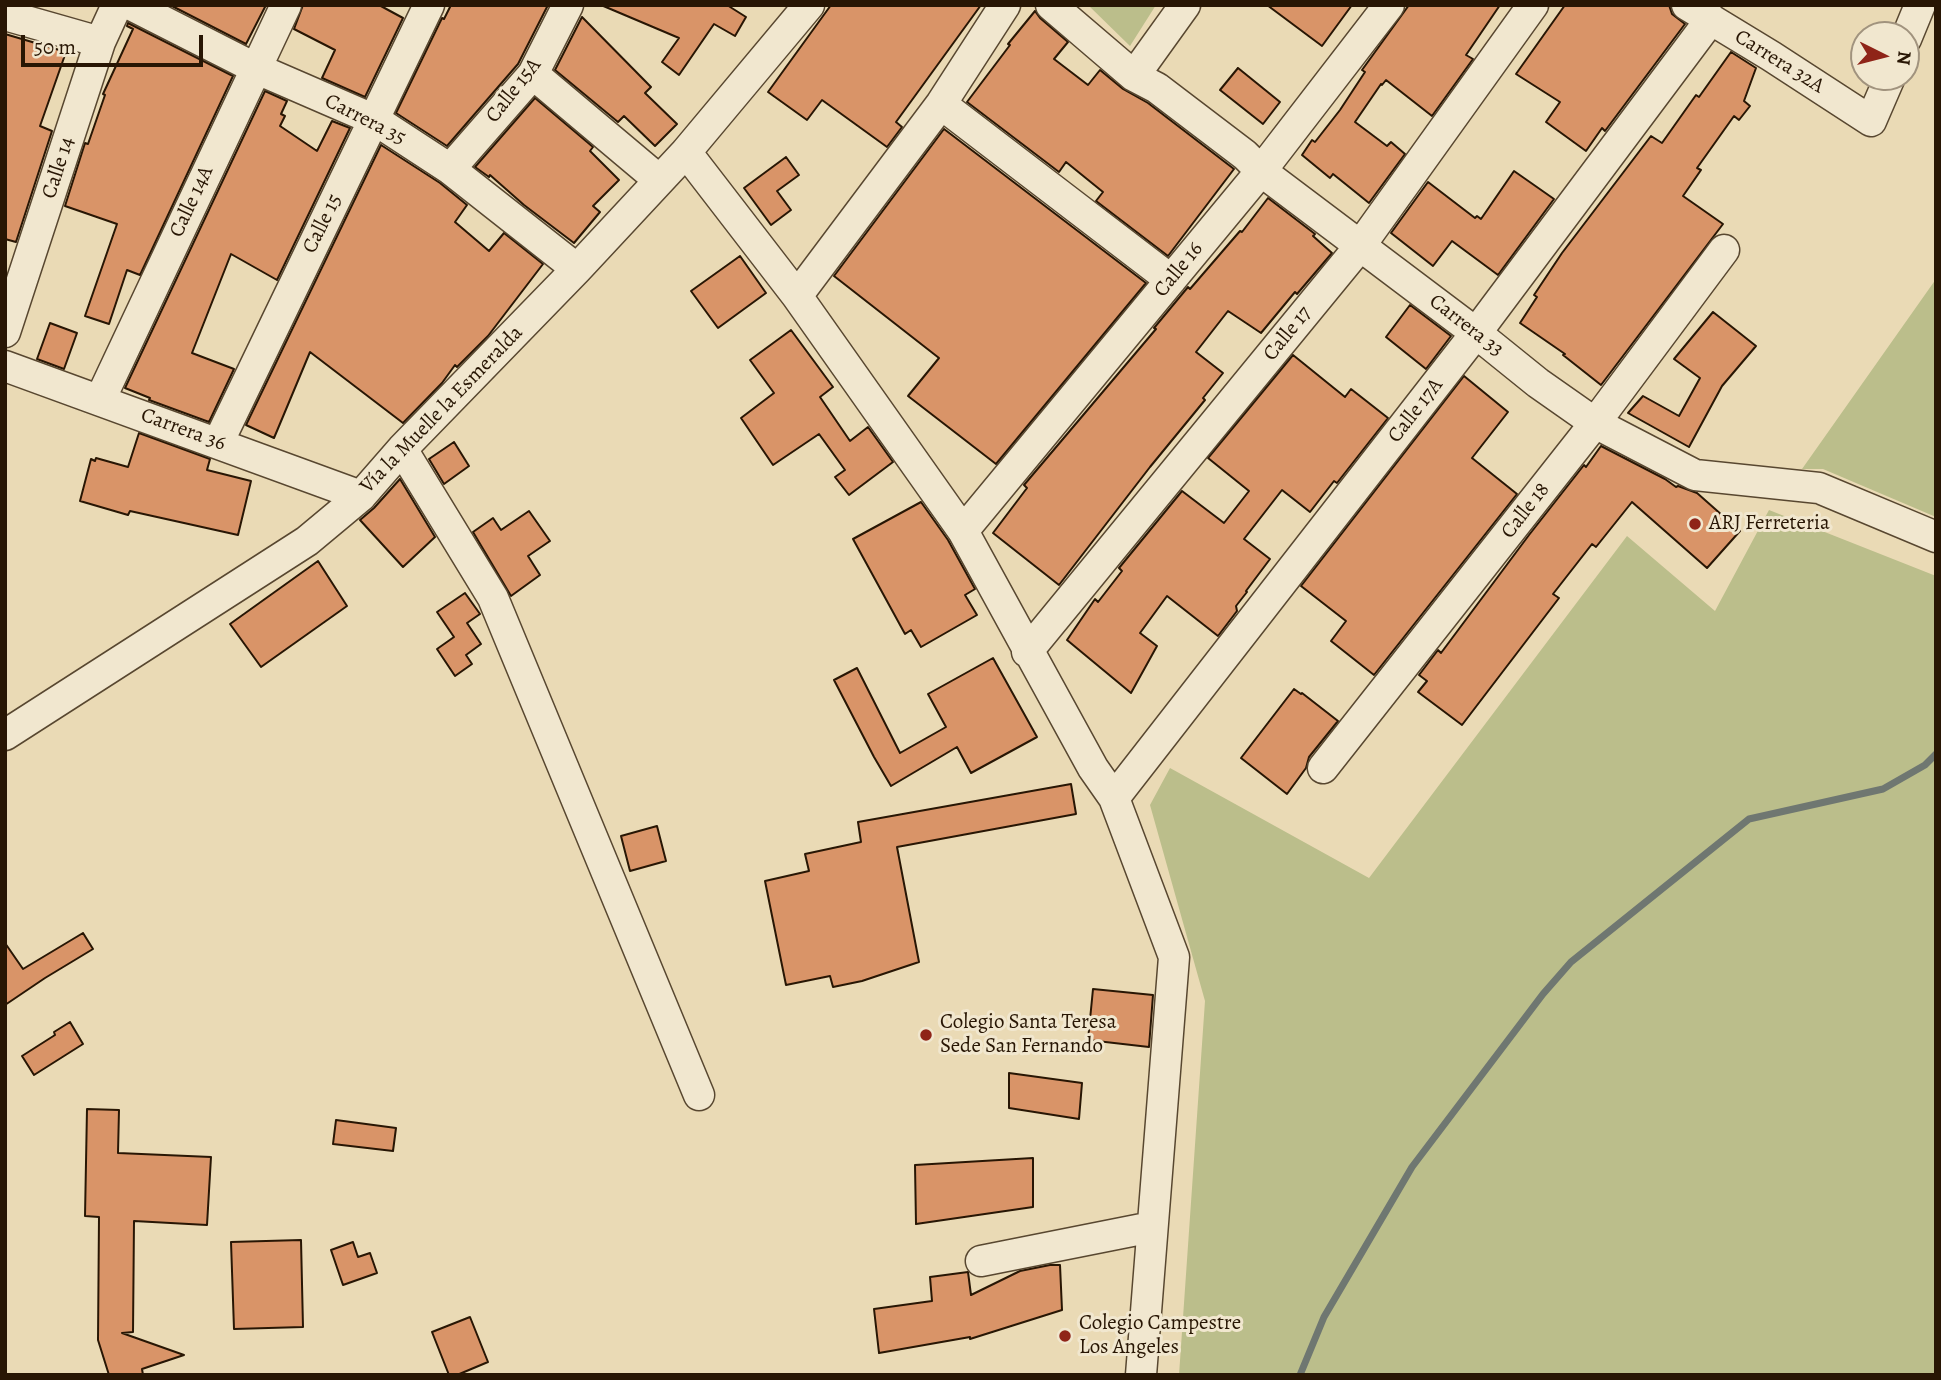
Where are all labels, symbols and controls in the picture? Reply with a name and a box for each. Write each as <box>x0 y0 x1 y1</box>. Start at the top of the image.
scale bar <box>24 21 206 65</box>
north arrow <box>1850 21 1920 91</box>
street label: Carrera 32A <box>1730 25 1828 99</box>
text: 50 m <box>34 33 76 61</box>
text: N <box>1890 50 1918 66</box>
street label: Calle 15A <box>481 54 547 128</box>
street label: Carrera 35 <box>320 89 410 151</box>
street label: Calle 14 <box>37 134 81 202</box>
street label: Calle 14A <box>165 162 219 242</box>
street label: Calle 15 <box>298 190 348 258</box>
street label: Calle 16 <box>1149 237 1209 303</box>
street label: Carrera 33 <box>1424 289 1508 363</box>
street label: Calle 17 <box>1258 302 1318 366</box>
street label: Vía la Muelle la Esmeralda <box>355 321 529 499</box>
street label: Calle 17A <box>1383 374 1449 448</box>
street label: Carrera 36 <box>137 403 229 457</box>
street label: Calle 18 <box>1496 478 1556 544</box>
place label: ARJ Ferreteria <box>1709 511 1830 537</box>
marker: ARJ Ferreteria <box>1687 516 1703 532</box>
place label: Colegio Santa Teresa Sede San Fernando <box>940 1010 1117 1060</box>
marker: Colegio Santa Teresa Sede San Fernando <box>918 1027 934 1043</box>
place label: Colegio Campestre Los Angeles <box>1079 1311 1241 1361</box>
marker: Colegio Campestre Los Angeles <box>1057 1328 1073 1344</box>

